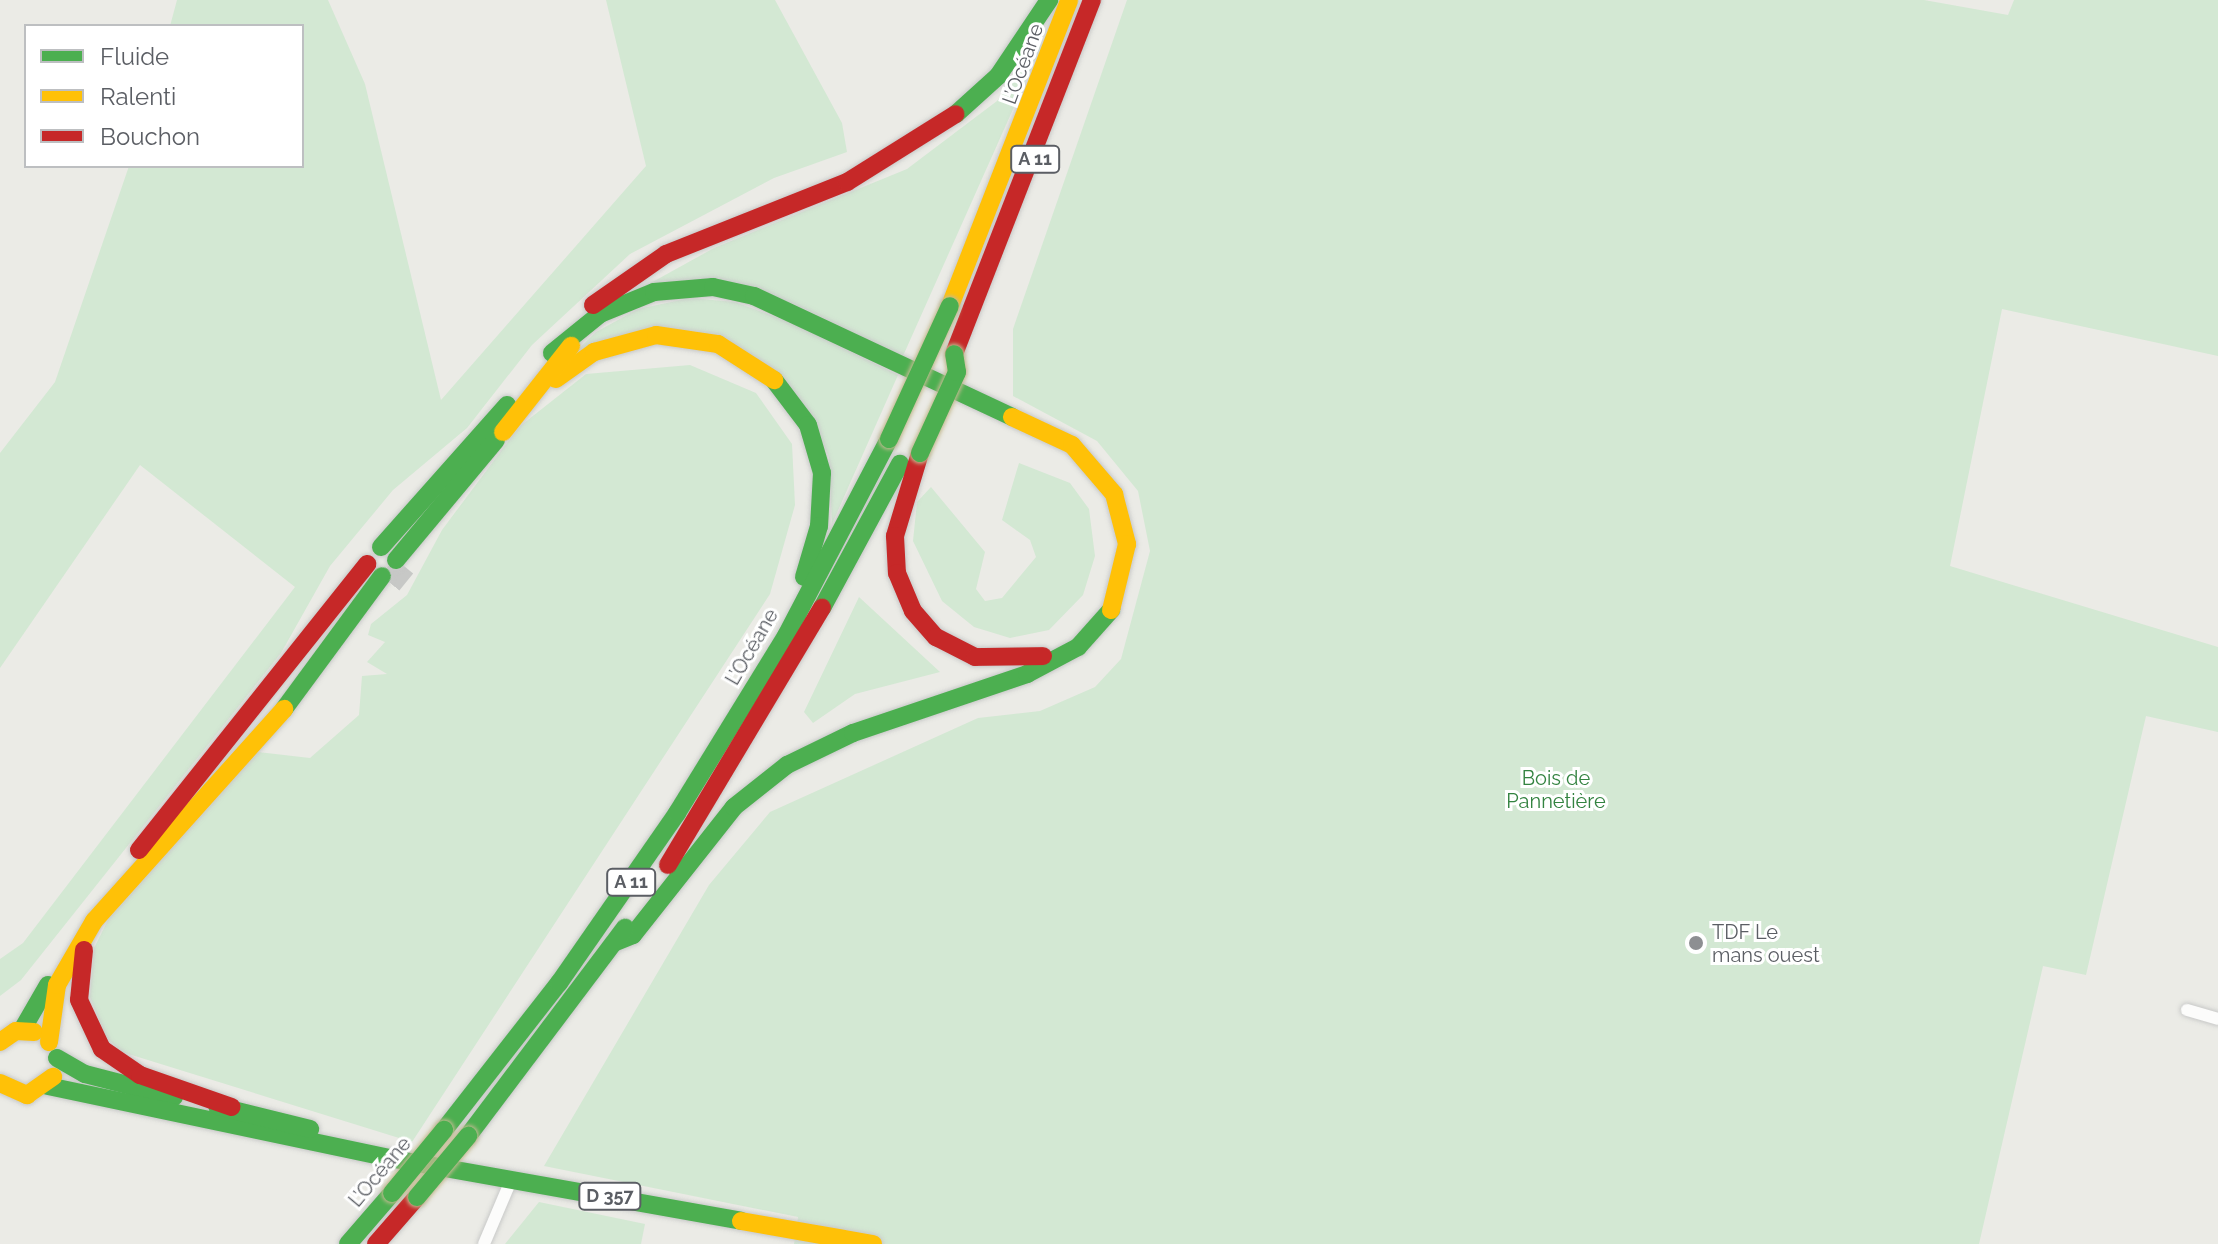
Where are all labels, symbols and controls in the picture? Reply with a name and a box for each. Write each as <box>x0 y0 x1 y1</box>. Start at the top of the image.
street label: L’Océane <box>997 20 1049 108</box>
legend <box>24 24 304 168</box>
text: Fluide <box>100 42 169 71</box>
text: Ralenti <box>100 82 176 111</box>
text: Bouchon <box>100 122 200 151</box>
road number: A 11 <box>1009 145 1061 173</box>
street label: L’Océane <box>721 605 783 689</box>
park label: Bois de Pannetière <box>1506 767 1606 814</box>
road number: A 11 <box>605 868 657 896</box>
place label: TDF Le mans ouest <box>1712 920 1820 967</box>
marker: TDF Le mans ouest <box>1687 934 1705 952</box>
street label: L’Océane <box>344 1132 416 1212</box>
road number: D 357 <box>578 1182 642 1210</box>

